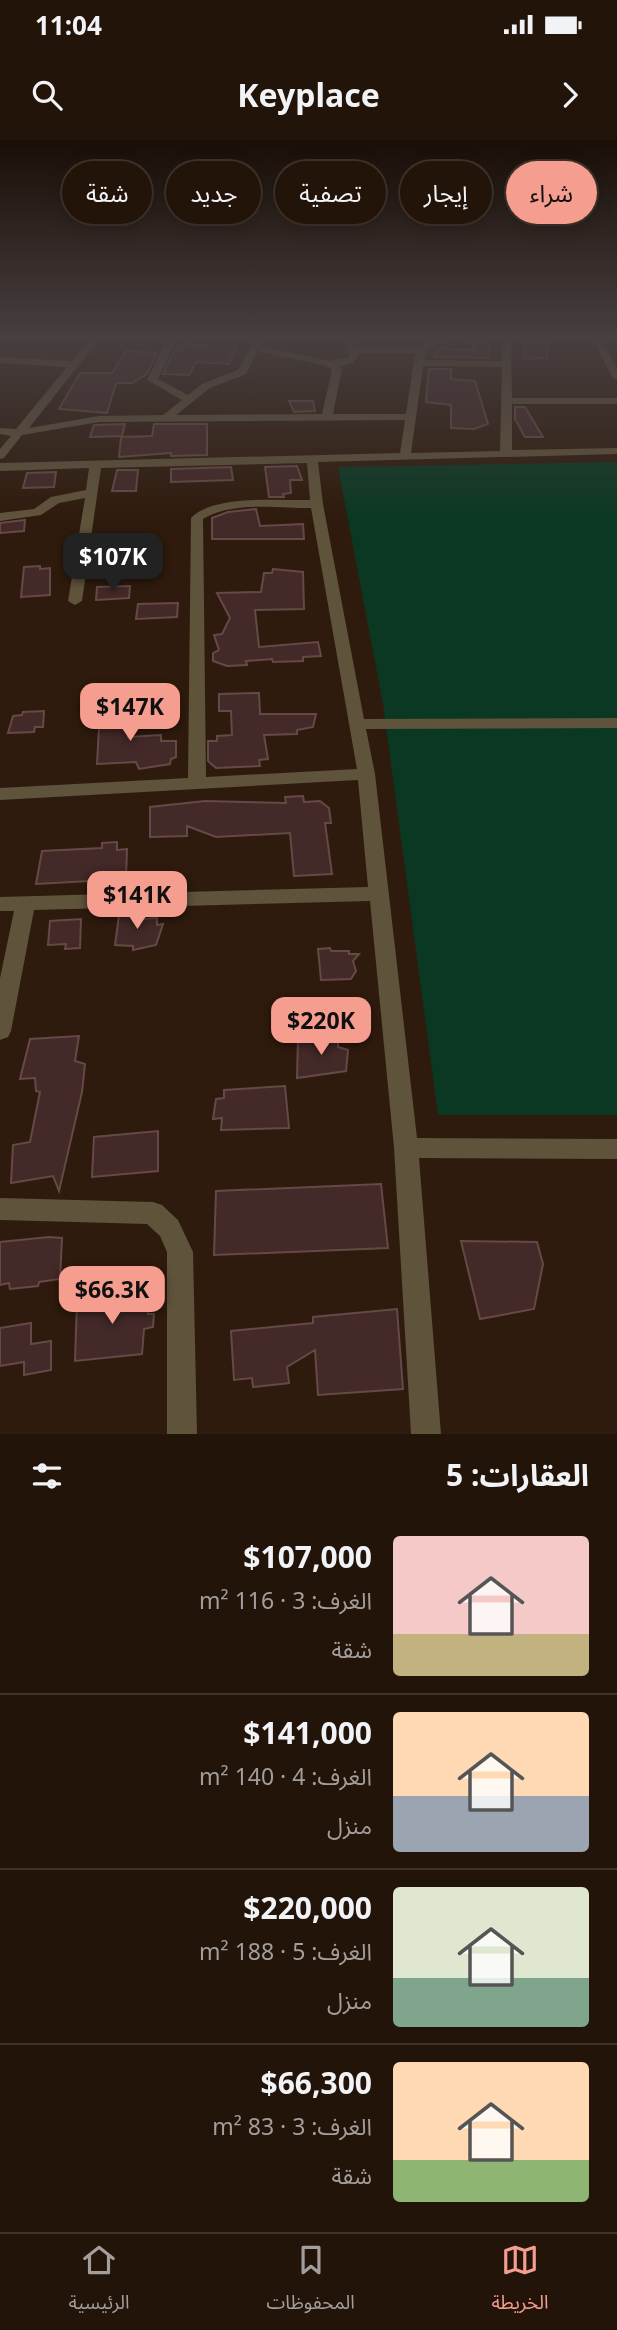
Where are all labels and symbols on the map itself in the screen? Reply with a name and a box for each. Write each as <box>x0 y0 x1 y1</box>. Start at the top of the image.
pin: $107K <box>64 533 162 593</box>
pin: $147K <box>81 684 179 743</box>
pin: $141K <box>88 872 186 931</box>
pin: $220K <box>272 998 370 1057</box>
pin: $66.3K <box>55 1266 169 1326</box>

